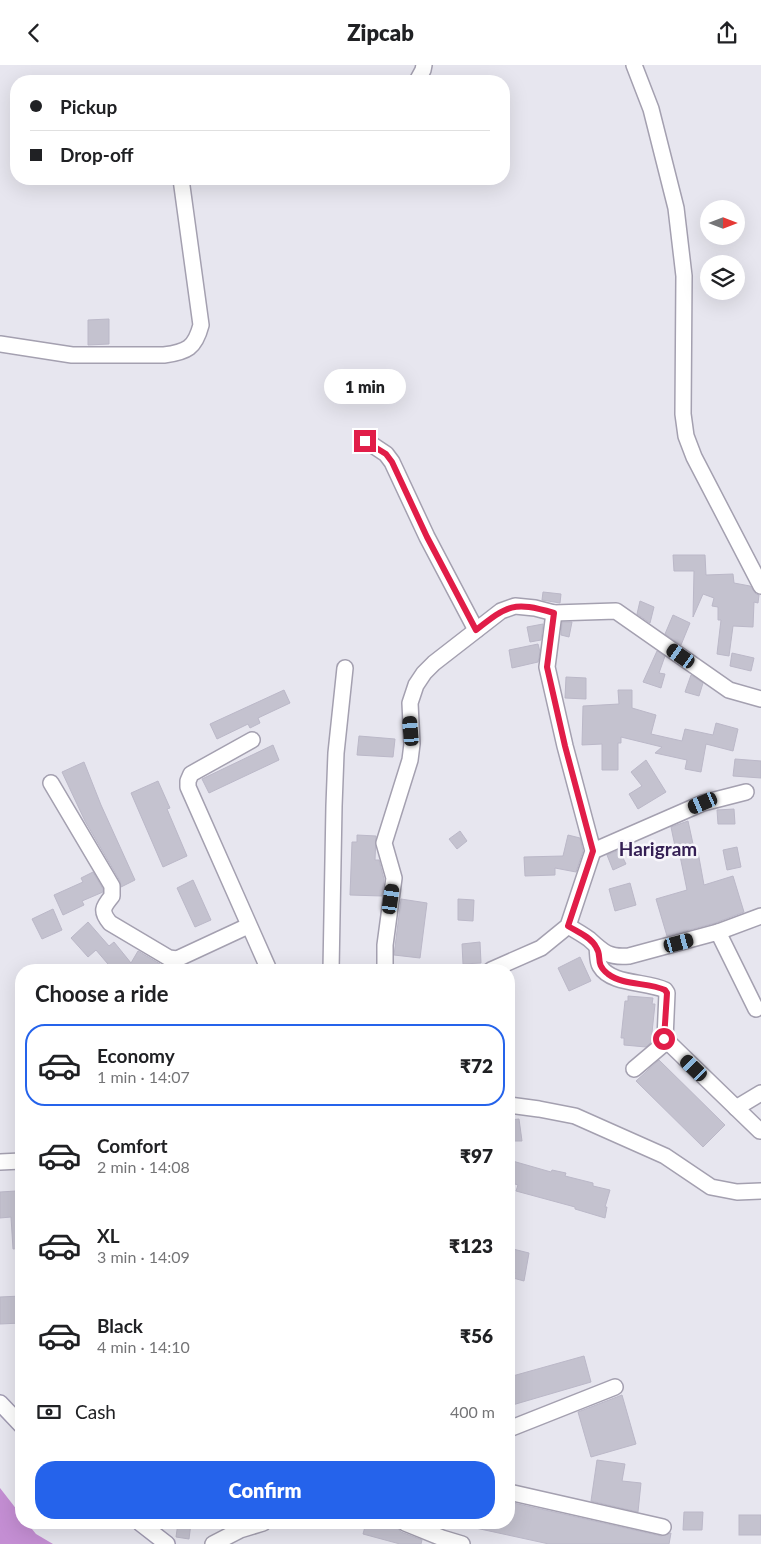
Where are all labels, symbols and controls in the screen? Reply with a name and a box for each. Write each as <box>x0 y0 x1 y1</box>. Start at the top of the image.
icon: back <box>20 19 48 47</box>
text: Zipcab <box>347 19 414 46</box>
icon: share <box>713 19 741 47</box>
text: Pickup <box>60 95 117 118</box>
text: Drop-off <box>60 143 134 166</box>
north arrow <box>700 200 745 245</box>
map controls <box>700 200 745 300</box>
button: layers <box>700 255 745 300</box>
callout: 1 min <box>324 369 406 403</box>
text: 1 min <box>345 377 385 396</box>
route end <box>354 430 376 452</box>
car <box>664 641 697 671</box>
car <box>402 715 419 747</box>
car <box>686 790 719 816</box>
district label: Harigram <box>619 837 697 860</box>
car <box>381 883 400 915</box>
car <box>662 932 695 954</box>
text: Choose a ride <box>35 980 169 1007</box>
route start <box>653 1028 675 1050</box>
icon: car <box>37 1043 82 1088</box>
text: Economy <box>97 1044 175 1067</box>
car <box>677 1052 710 1084</box>
text: ₹72 <box>460 1054 493 1077</box>
text: 1 min · 14:07 <box>97 1067 190 1086</box>
icon: car <box>37 1133 82 1178</box>
text: Comfort <box>97 1134 168 1157</box>
text: ₹97 <box>460 1144 493 1167</box>
text: 2 min · 14:08 <box>97 1157 190 1176</box>
icon: car <box>37 1223 82 1268</box>
text: XL <box>97 1224 120 1247</box>
text: ₹123 <box>449 1234 493 1257</box>
text: 3 min · 14:09 <box>97 1247 190 1266</box>
icon: car <box>37 1313 82 1358</box>
text: Black <box>97 1314 143 1337</box>
text: ₹56 <box>460 1324 493 1347</box>
text: 4 min · 14:10 <box>97 1337 190 1356</box>
icon: cash <box>35 1398 63 1426</box>
text: Cash <box>75 1400 116 1423</box>
text: 400 m <box>450 1402 495 1421</box>
button: Confirm <box>35 1461 495 1519</box>

